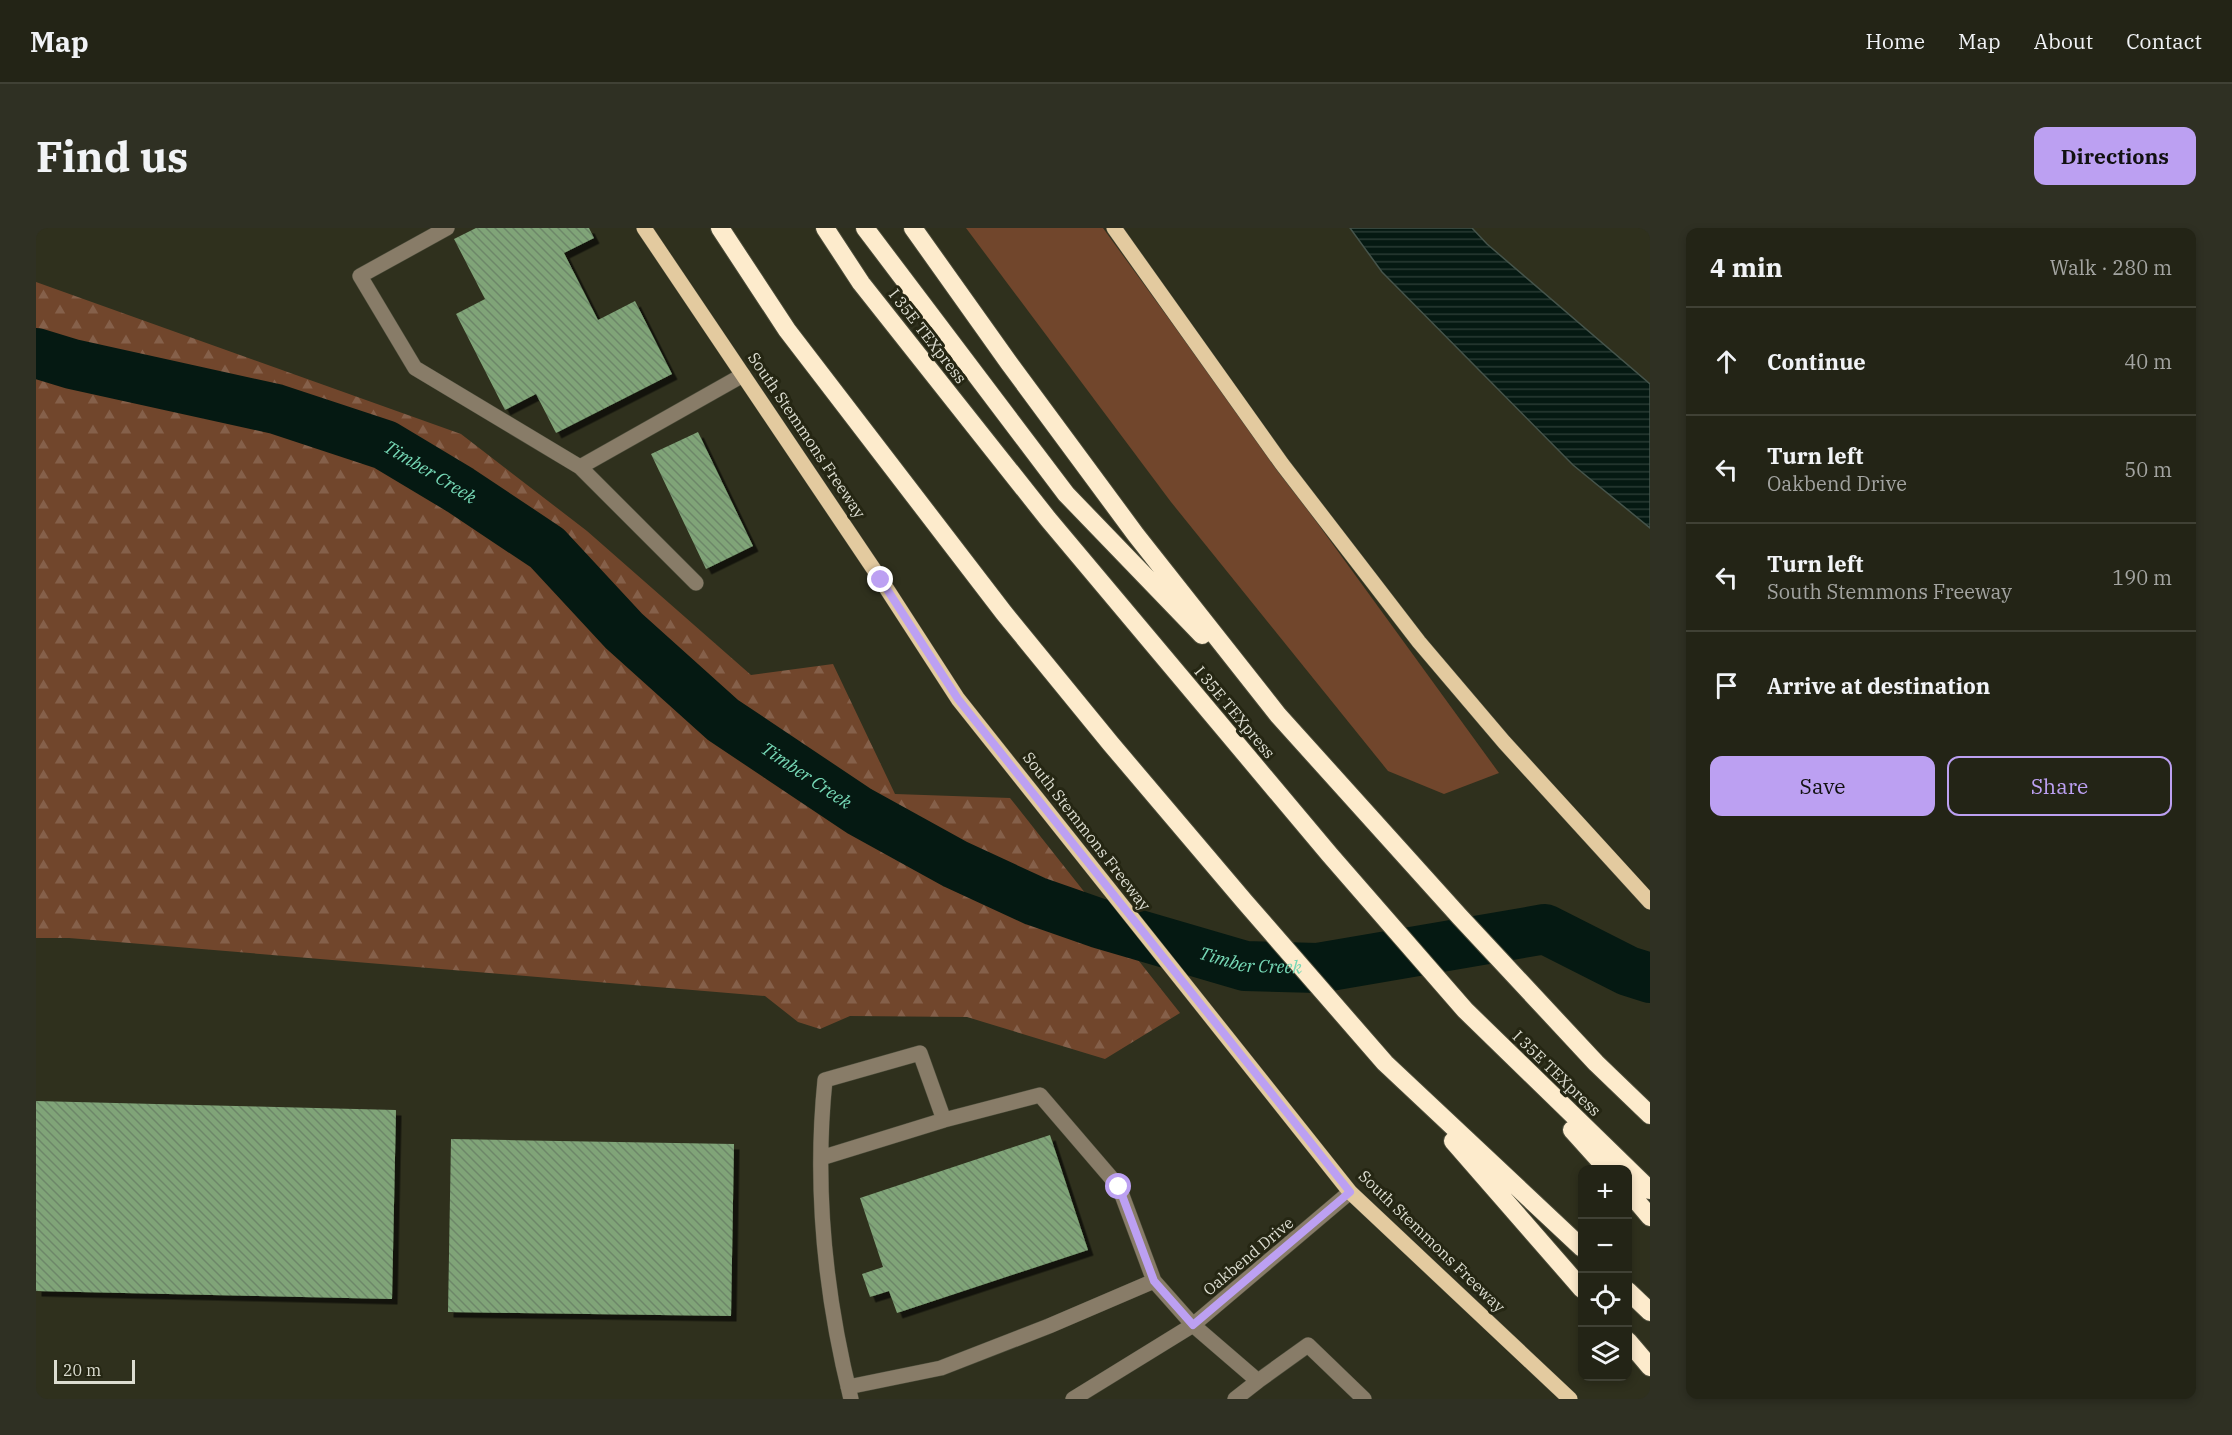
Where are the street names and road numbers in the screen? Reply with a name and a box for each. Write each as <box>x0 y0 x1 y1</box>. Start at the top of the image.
street label: I 35E TEXpress <box>885 285 971 387</box>
street label: South Stemmons Freeway <box>744 348 870 522</box>
street label: I 35E TEXpress <box>1190 662 1280 762</box>
street label: South Stemmons Freeway <box>1019 748 1155 915</box>
street label: I 35E TEXpress <box>1509 1026 1605 1120</box>
street label: South Stemmons Freeway <box>1355 1166 1510 1317</box>
street label: Oakbend Drive <box>1199 1212 1297 1300</box>

